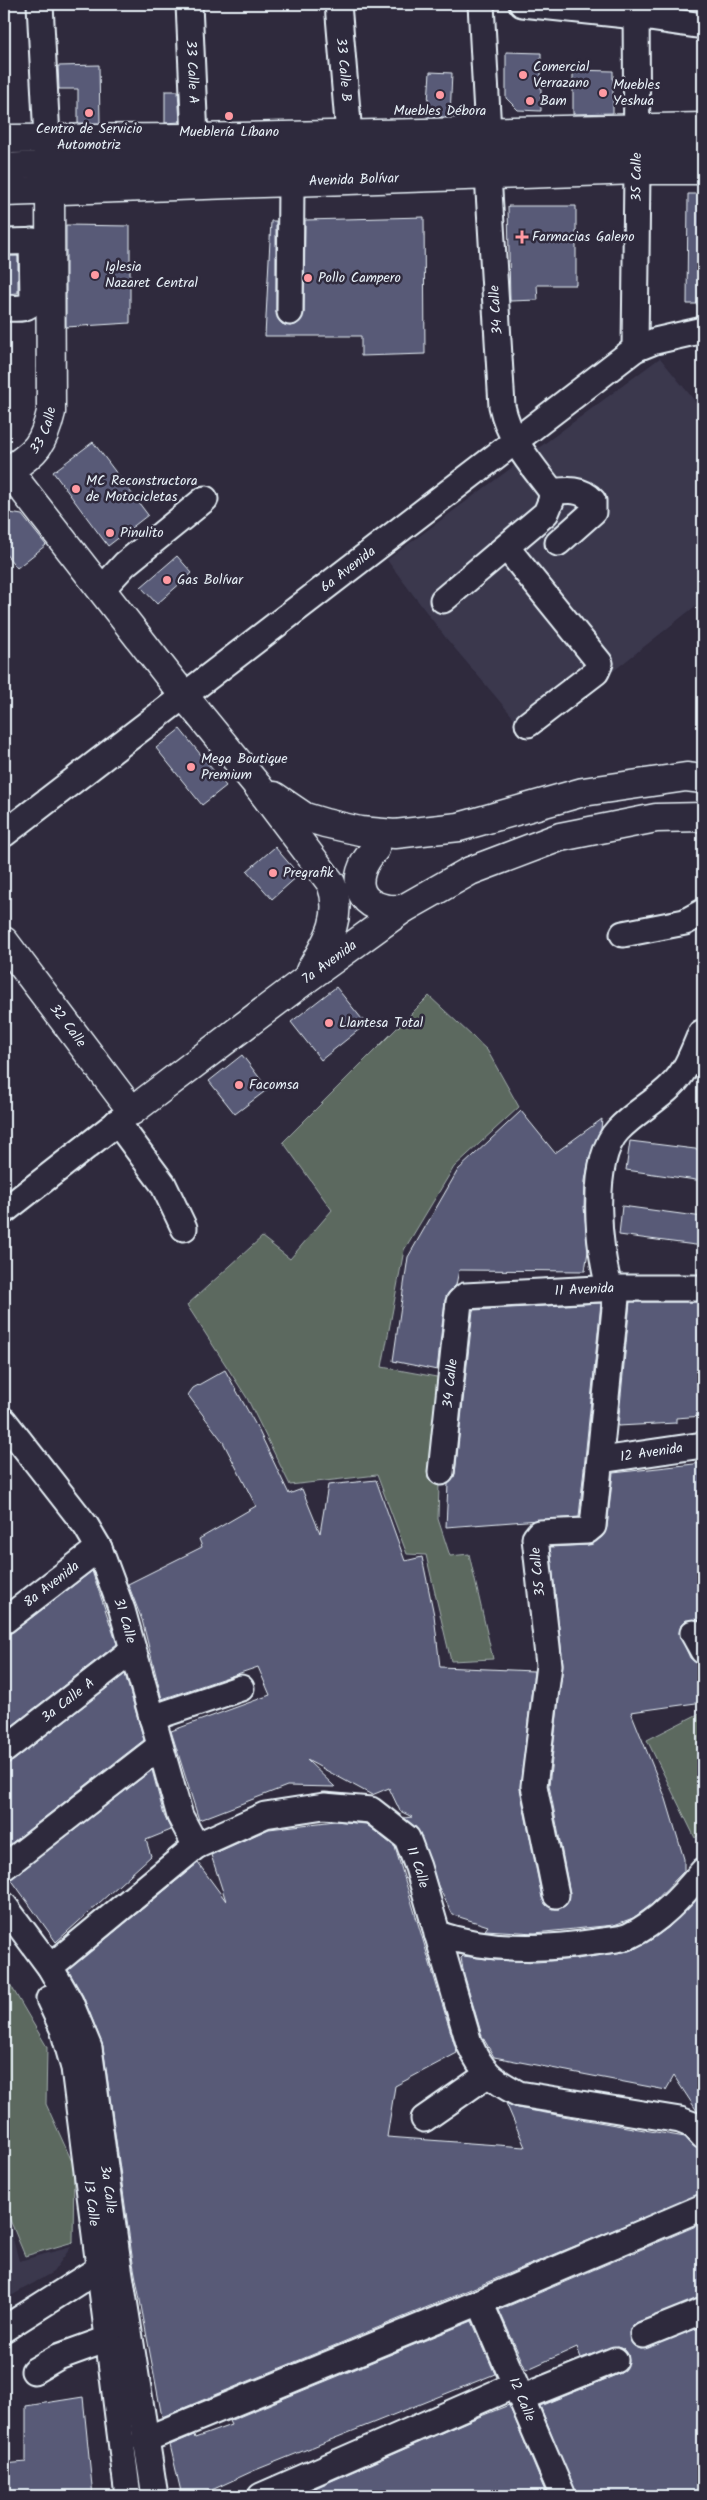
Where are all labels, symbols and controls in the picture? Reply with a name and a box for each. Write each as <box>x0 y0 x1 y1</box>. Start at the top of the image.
street label: 33 Calle B <box>330 37 357 103</box>
street label: 33 Calle A <box>180 40 204 104</box>
place label: Comercial Verrazano <box>533 56 590 94</box>
marker: Comercial Verrazano <box>517 69 529 81</box>
place label: Muebles Yeshua <box>613 74 660 112</box>
marker: Muebles Yeshua <box>597 87 609 99</box>
marker: Muebles Débora <box>434 89 446 101</box>
place label: Bam <box>540 90 567 112</box>
marker: Bam <box>524 95 536 107</box>
place label: Muebles Débora <box>394 100 486 122</box>
marker: Centro de Servicio Automotriz <box>83 107 95 119</box>
marker: Mueblería Líbano <box>223 110 235 122</box>
place label: Centro de Servicio Automotriz <box>36 118 142 156</box>
place label: Mueblería Líbano <box>179 121 279 143</box>
street label: 35 Calle <box>626 152 648 202</box>
street label: Avenida Bolívar <box>308 167 400 192</box>
place label: Farmacias Galeno <box>532 226 635 248</box>
marker: Farmacias Galeno <box>516 231 528 243</box>
place label: Iglesia Nazaret Central <box>105 256 199 294</box>
place label: Pollo Campero <box>318 267 401 289</box>
marker: Iglesia Nazaret Central <box>89 269 101 281</box>
marker: Pollo Campero <box>302 272 314 284</box>
street label: 34 Calle <box>483 284 509 335</box>
street label: 33 Calle <box>24 406 62 459</box>
place label: MC Reconstructora de Motocicletas <box>86 470 198 508</box>
marker: MC Reconstructora de Motocicletas <box>70 483 82 495</box>
place label: Pinulito <box>120 522 164 544</box>
marker: Pinulito <box>104 527 116 539</box>
street label: 6a Avenida <box>316 541 381 598</box>
place label: Gas Bolívar <box>177 569 244 591</box>
marker: Gas Bolívar <box>161 574 173 586</box>
place label: Mega Boutique Premium <box>201 748 288 786</box>
marker: Mega Boutique Premium <box>185 761 197 773</box>
place label: Pregrafik <box>283 862 334 884</box>
marker: Pregrafik <box>267 867 279 879</box>
street label: 7a Avenida <box>297 935 362 990</box>
street label: 32 Calle <box>44 999 92 1053</box>
place label: Llantesa Total <box>339 1012 424 1034</box>
marker: Llantesa Total <box>323 1017 335 1029</box>
place label: Facomsa <box>249 1074 299 1096</box>
marker: Facomsa <box>233 1079 245 1091</box>
street label: 11 Avenida <box>554 1277 615 1302</box>
street label: 34 Calle <box>437 1357 464 1409</box>
street label: 12 Avenida <box>619 1437 684 1468</box>
street label: 35 Calle <box>524 1546 552 1598</box>
street label: 8a Avenida <box>19 1556 84 1613</box>
street label: 31 Calle <box>108 1595 142 1647</box>
street label: 3a Calle A <box>37 1673 99 1728</box>
street label: 11 Calle <box>400 1843 435 1891</box>
street label: 3a Calle <box>94 2164 122 2216</box>
street label: 13 Calle <box>77 2179 105 2228</box>
street label: 12 Calle <box>502 2374 541 2426</box>

